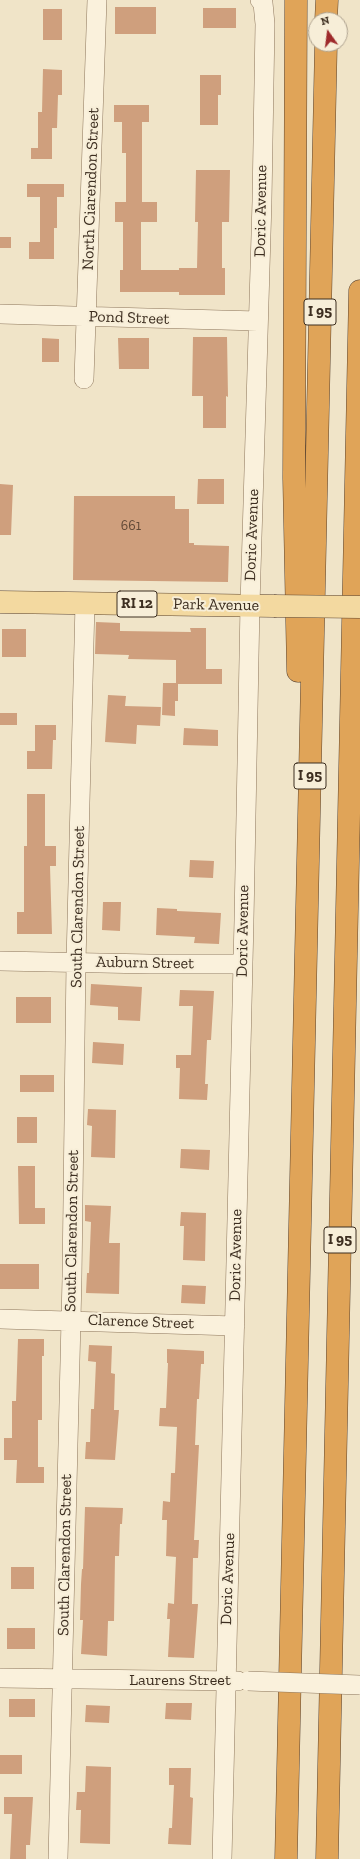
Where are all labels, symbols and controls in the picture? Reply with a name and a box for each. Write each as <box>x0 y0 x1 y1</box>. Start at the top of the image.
north arrow <box>308 12 348 52</box>
text: N <box>320 14 331 28</box>
street label: North Ciarendon Street <box>79 107 103 271</box>
street label: Doric Avenue <box>251 165 271 257</box>
road number: I 95 <box>304 299 336 325</box>
street label: Pond Street <box>88 307 170 329</box>
street label: Doric Avenue <box>241 488 263 582</box>
house number: 661 <box>121 518 141 534</box>
road number: RI 12 <box>117 591 157 617</box>
street label: Park Avenue <box>173 595 259 615</box>
road number: I 95 <box>294 763 326 789</box>
street label: South Clarendon Street <box>67 826 89 988</box>
street label: Doric Avenue <box>233 885 253 977</box>
street label: Auburn Street <box>96 953 194 973</box>
street label: South Clarendon Street <box>61 1150 83 1312</box>
street label: Doric Avenue <box>226 1209 246 1301</box>
road number: I 95 <box>324 1227 356 1253</box>
street label: Clarence Street <box>87 1311 195 1333</box>
street label: South Clarendon Street <box>54 1474 76 1636</box>
street label: Doric Avenue <box>217 1532 239 1626</box>
street label: Laurens Street <box>129 1670 231 1690</box>

